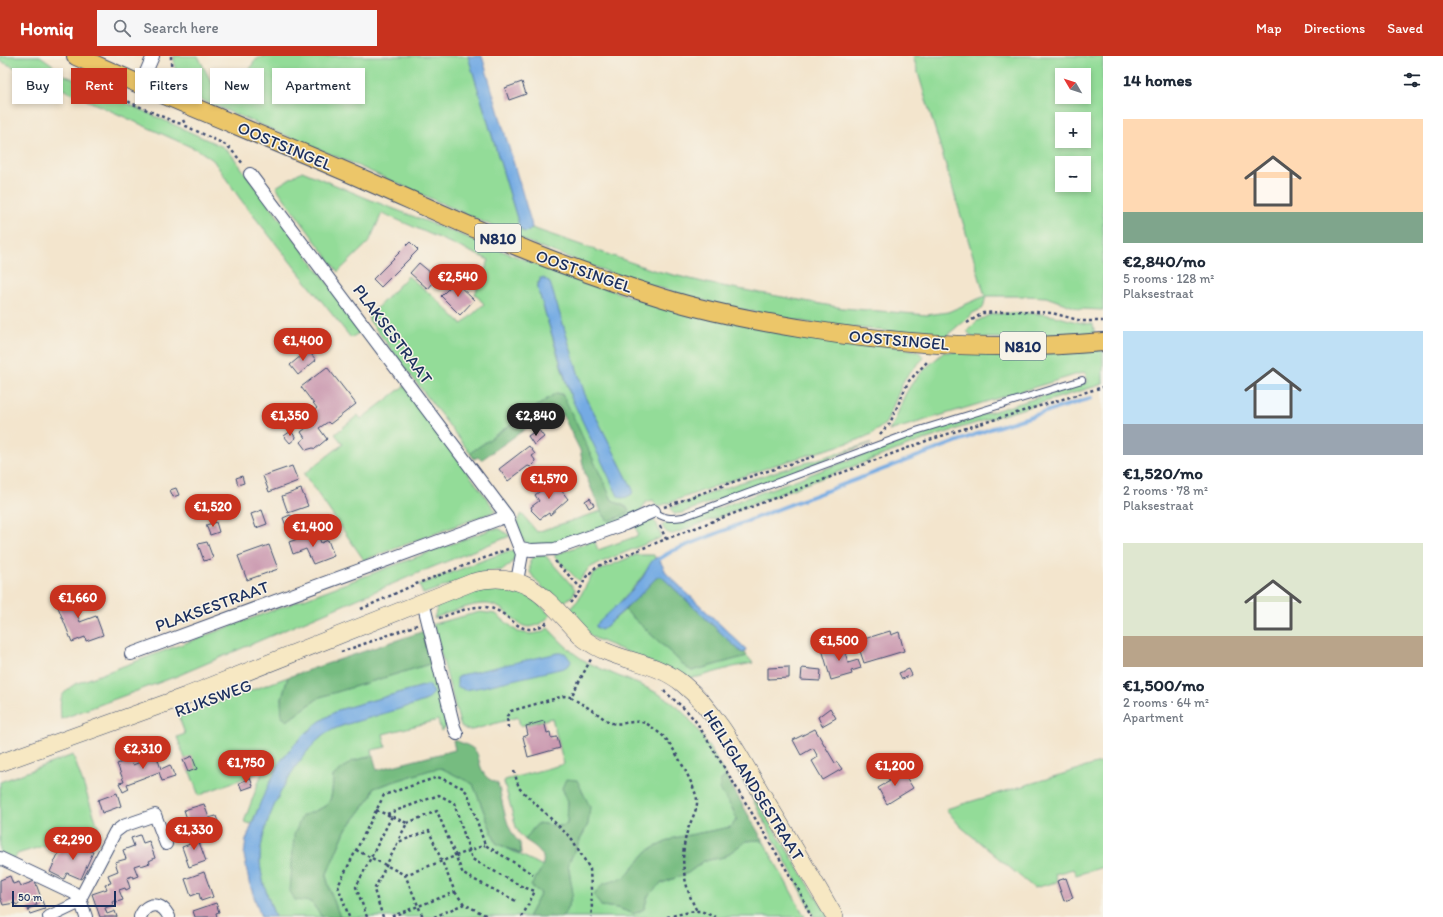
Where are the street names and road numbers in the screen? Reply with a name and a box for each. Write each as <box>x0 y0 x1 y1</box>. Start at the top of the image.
street label: OOSTSINGEL <box>235 117 336 175</box>
road number: N810 <box>475 224 521 252</box>
street label: OOSTSINGEL <box>533 245 635 297</box>
street label: PLAKSESTRAAT <box>349 280 437 388</box>
street label: OOSTSINGEL <box>848 326 950 354</box>
road number: N810 <box>1000 332 1046 360</box>
street label: PLAKSESTRAAT <box>152 576 272 636</box>
street label: RIJKSWEG <box>172 675 254 721</box>
street label: HEILIGLANDSESTRAAT <box>699 706 809 865</box>

